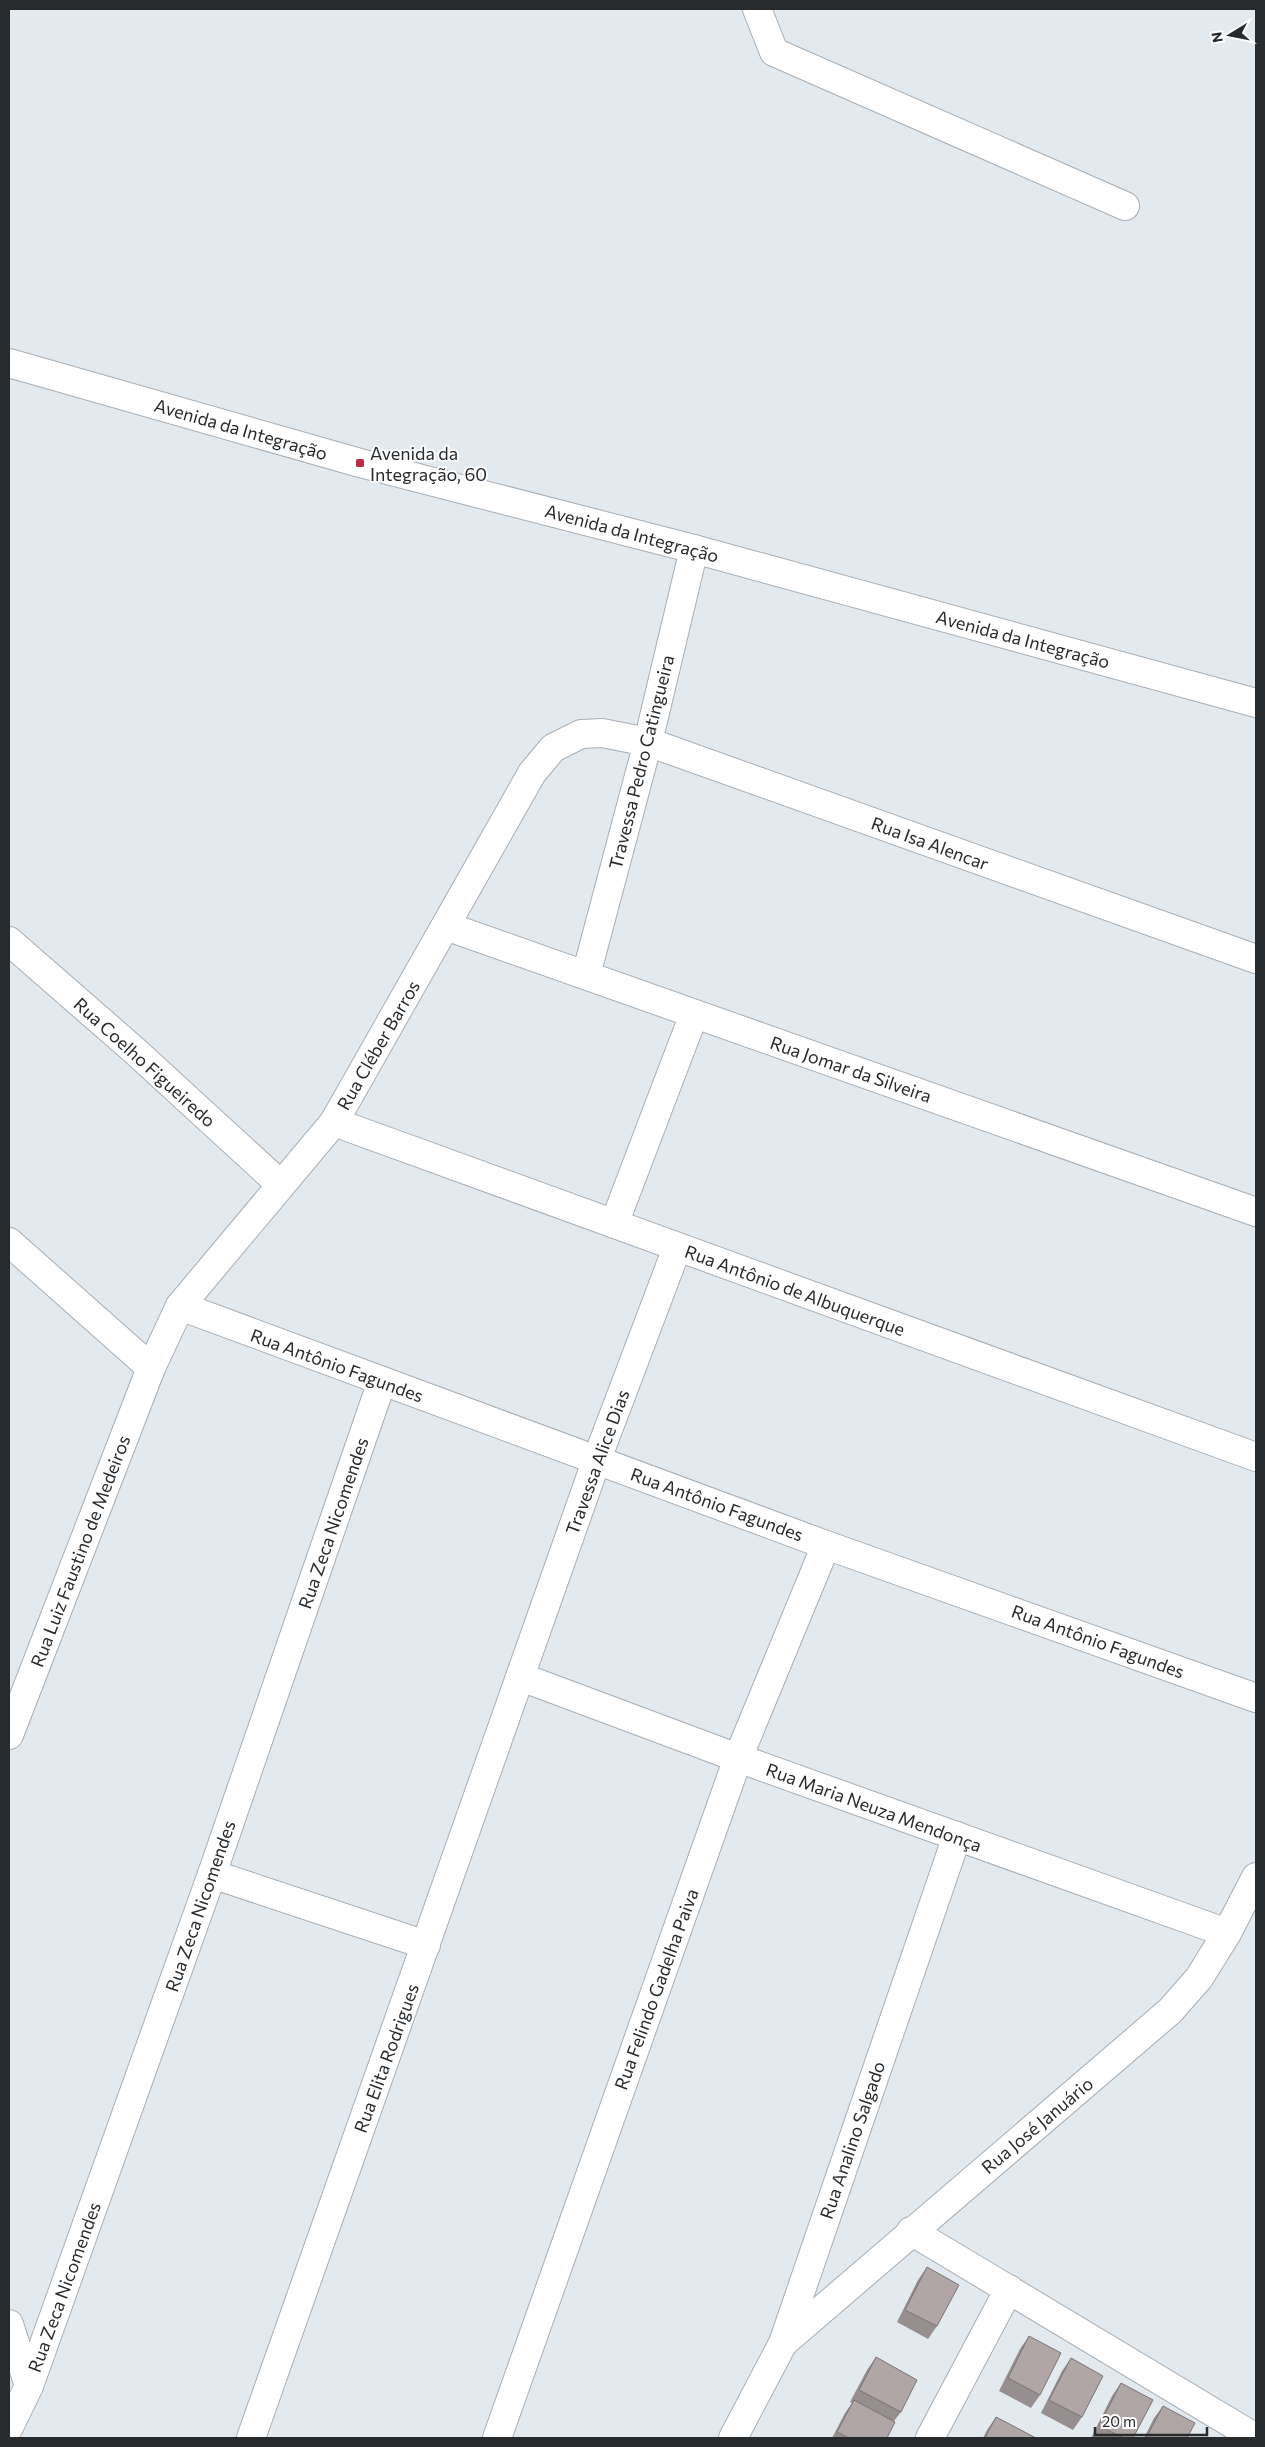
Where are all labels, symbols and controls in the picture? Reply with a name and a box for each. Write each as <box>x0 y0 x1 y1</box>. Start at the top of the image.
north arrow <box>1205 10 1255 60</box>
text: N <box>1207 31 1226 44</box>
street label: Avenida da Integração <box>152 394 330 464</box>
place label: Avenida da Integração, 60 <box>370 442 487 485</box>
marker: Avenida da Integração, 60 <box>354 457 366 469</box>
street label: Avenida da Integração <box>543 499 721 567</box>
street label: Avenida da Integração <box>934 605 1112 673</box>
street label: Travessa Pedro Catingueira <box>604 652 678 872</box>
street label: Rua Isa Alencar <box>868 812 992 874</box>
street label: Rua Cléber Barros <box>332 976 424 1114</box>
street label: Rua Coelho Figueiredo <box>70 993 220 1131</box>
street label: Rua Jomar da Silveira <box>767 1031 935 1107</box>
street label: Rua Antônio de Albuquerque <box>682 1240 908 1340</box>
street label: Rua Antônio Fagundes <box>248 1323 426 1407</box>
street label: Travessa Alice Dias <box>561 1386 633 1538</box>
street label: Rua Luiz Faustino de Medeiros <box>26 1432 134 1670</box>
street label: Rua Zeca Nicomendes <box>293 1434 373 1612</box>
street label: Rua Antônio Fagundes <box>628 1462 806 1546</box>
street label: Rua Antônio Fagundes <box>1009 1599 1187 1683</box>
street label: Rua Maria Neuza Mendonça <box>763 1758 985 1856</box>
street label: Rua Zeca Nicomendes <box>160 1817 240 1995</box>
street label: Rua Felindo Gadelha Paiva <box>609 1885 703 2093</box>
street label: Rua Elita Rodrigues <box>349 1981 423 2135</box>
street label: Rua Analino Salgado <box>815 2058 889 2222</box>
street label: Rua José Januário <box>977 2072 1097 2178</box>
street label: Rua Zeca Nicomendes <box>23 2199 105 2375</box>
scale bar <box>1095 2404 1208 2436</box>
text: 20 m <box>1102 2412 1136 2430</box>

